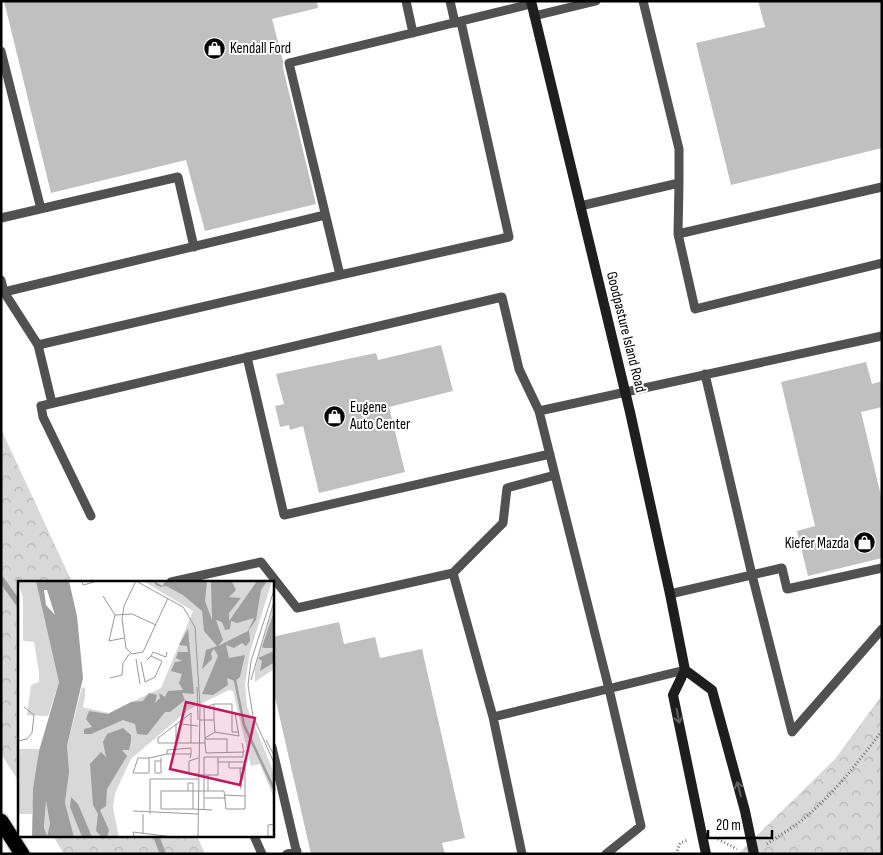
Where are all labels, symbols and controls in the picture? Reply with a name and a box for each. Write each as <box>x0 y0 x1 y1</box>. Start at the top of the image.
shop icon: Kendall Ford <box>202 36 226 60</box>
place label: Kendall Ford <box>230 39 291 58</box>
street label: Goodpasture Island Road <box>602 270 650 394</box>
place label: Eugene Auto Center <box>349 398 411 434</box>
shop icon: Eugene Auto Center <box>322 404 346 428</box>
shop icon: Kiefer Mazda <box>853 531 877 555</box>
place label: Kiefer Mazda <box>785 534 849 553</box>
inset map <box>18 581 274 838</box>
one-way arrow <box>673 708 683 724</box>
one-way arrow <box>733 782 743 798</box>
scale bar <box>708 808 772 840</box>
text: 20 m <box>716 816 741 835</box>

